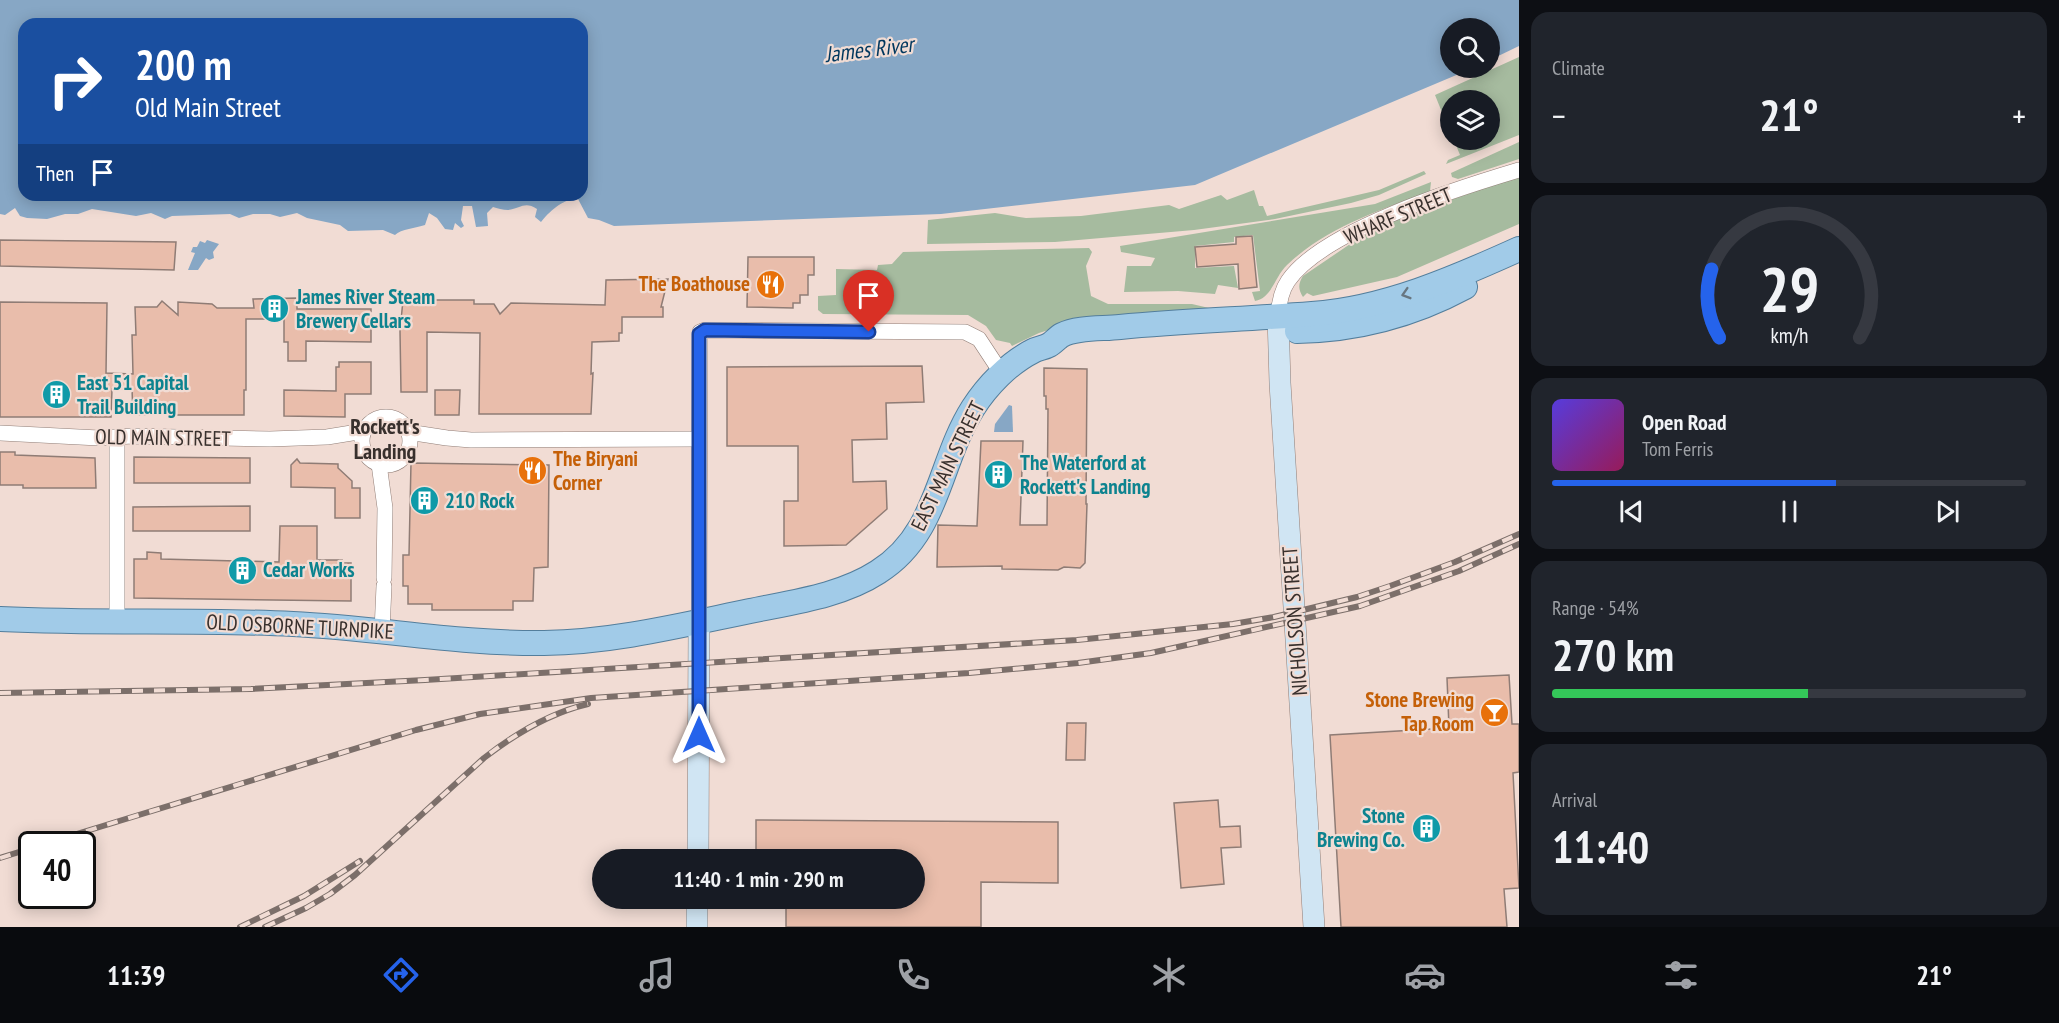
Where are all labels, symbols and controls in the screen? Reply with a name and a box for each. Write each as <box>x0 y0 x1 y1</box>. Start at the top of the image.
map controls <box>1440 18 1500 150</box>
button: search <box>1440 18 1500 78</box>
water label: James River <box>822 29 918 68</box>
text: 200 m <box>135 37 232 92</box>
icon: right <box>36 42 114 120</box>
text: Climate <box>1552 55 1605 81</box>
text: 21° <box>1759 85 1819 143</box>
text: Old Main Street <box>135 90 281 124</box>
button: layers <box>1440 90 1500 150</box>
text: − <box>1552 94 1566 137</box>
text: + <box>2012 94 2026 137</box>
icon: arrive <box>86 156 119 189</box>
text: Then <box>36 159 74 187</box>
street label: WHARF STREET <box>1340 181 1456 250</box>
text: 29 <box>1759 248 1819 329</box>
restaurant icon: The Boathouse <box>755 268 787 300</box>
place label: The Boathouse <box>638 270 750 297</box>
pin <box>843 270 894 332</box>
icon: arrive <box>852 279 885 312</box>
place label: James River Steam Brewery Cellars <box>295 283 435 334</box>
one-way arrow <box>1401 287 1412 299</box>
building icon: James River Steam Brewery Cellars <box>259 293 291 325</box>
text: km/h <box>1770 321 1808 349</box>
place label: East 51 Capital Trail Building <box>77 369 190 420</box>
building icon: East 51 Capital Trail Building <box>40 379 72 411</box>
street label: EAST MAIN STREET <box>905 396 991 535</box>
text: Open Road <box>1642 408 1727 436</box>
district label: Rockett's Landing <box>350 412 420 465</box>
street label: OLD MAIN STREET <box>95 423 232 452</box>
text: Tom Ferris <box>1642 436 1713 462</box>
place label: The Biryani Corner <box>553 445 638 496</box>
place label: The Waterford at Rockett's Landing <box>1020 449 1150 500</box>
restaurant icon: The Biryani Corner <box>516 455 548 487</box>
building icon: The Waterford at Rockett's Landing <box>983 459 1015 491</box>
building icon: 210 Rock <box>408 485 440 517</box>
place label: 210 Rock <box>445 487 515 514</box>
icon: previous <box>1615 495 1648 528</box>
icon: pause <box>1773 495 1806 528</box>
icon: next <box>1931 495 1964 528</box>
street label: NICHOLSON STREET <box>1276 545 1313 697</box>
building icon: Cedar Works <box>226 554 258 586</box>
place label: Cedar Works <box>263 556 355 583</box>
text: Range · 54% <box>1552 595 1639 621</box>
street label: OLD OSBORNE TURNPIKE <box>206 608 394 645</box>
text: 270 km <box>1552 625 1674 683</box>
place label: Stone Brewing Tap Room <box>1365 686 1474 737</box>
bar icon: Stone Brewing Tap Room <box>1479 696 1511 728</box>
position arrow <box>667 703 731 767</box>
text: Arrival <box>1552 787 1597 813</box>
place label: Stone Brewing Co. <box>1317 802 1405 853</box>
building icon: Stone Brewing Co. <box>1410 812 1442 844</box>
text: 11:40 <box>1552 817 1649 875</box>
speed limit sign: 40 <box>18 831 96 909</box>
text: 11:40 · 1 min · 290 m <box>673 865 844 893</box>
icon: directions <box>380 954 422 996</box>
icon: music <box>636 954 678 996</box>
icon: phone <box>892 954 934 996</box>
icon: climate <box>1148 954 1190 996</box>
icon: car <box>1404 954 1446 996</box>
icon: filters <box>1660 954 1702 996</box>
text: 11:39 <box>107 958 165 992</box>
text: 21° <box>1916 958 1952 992</box>

